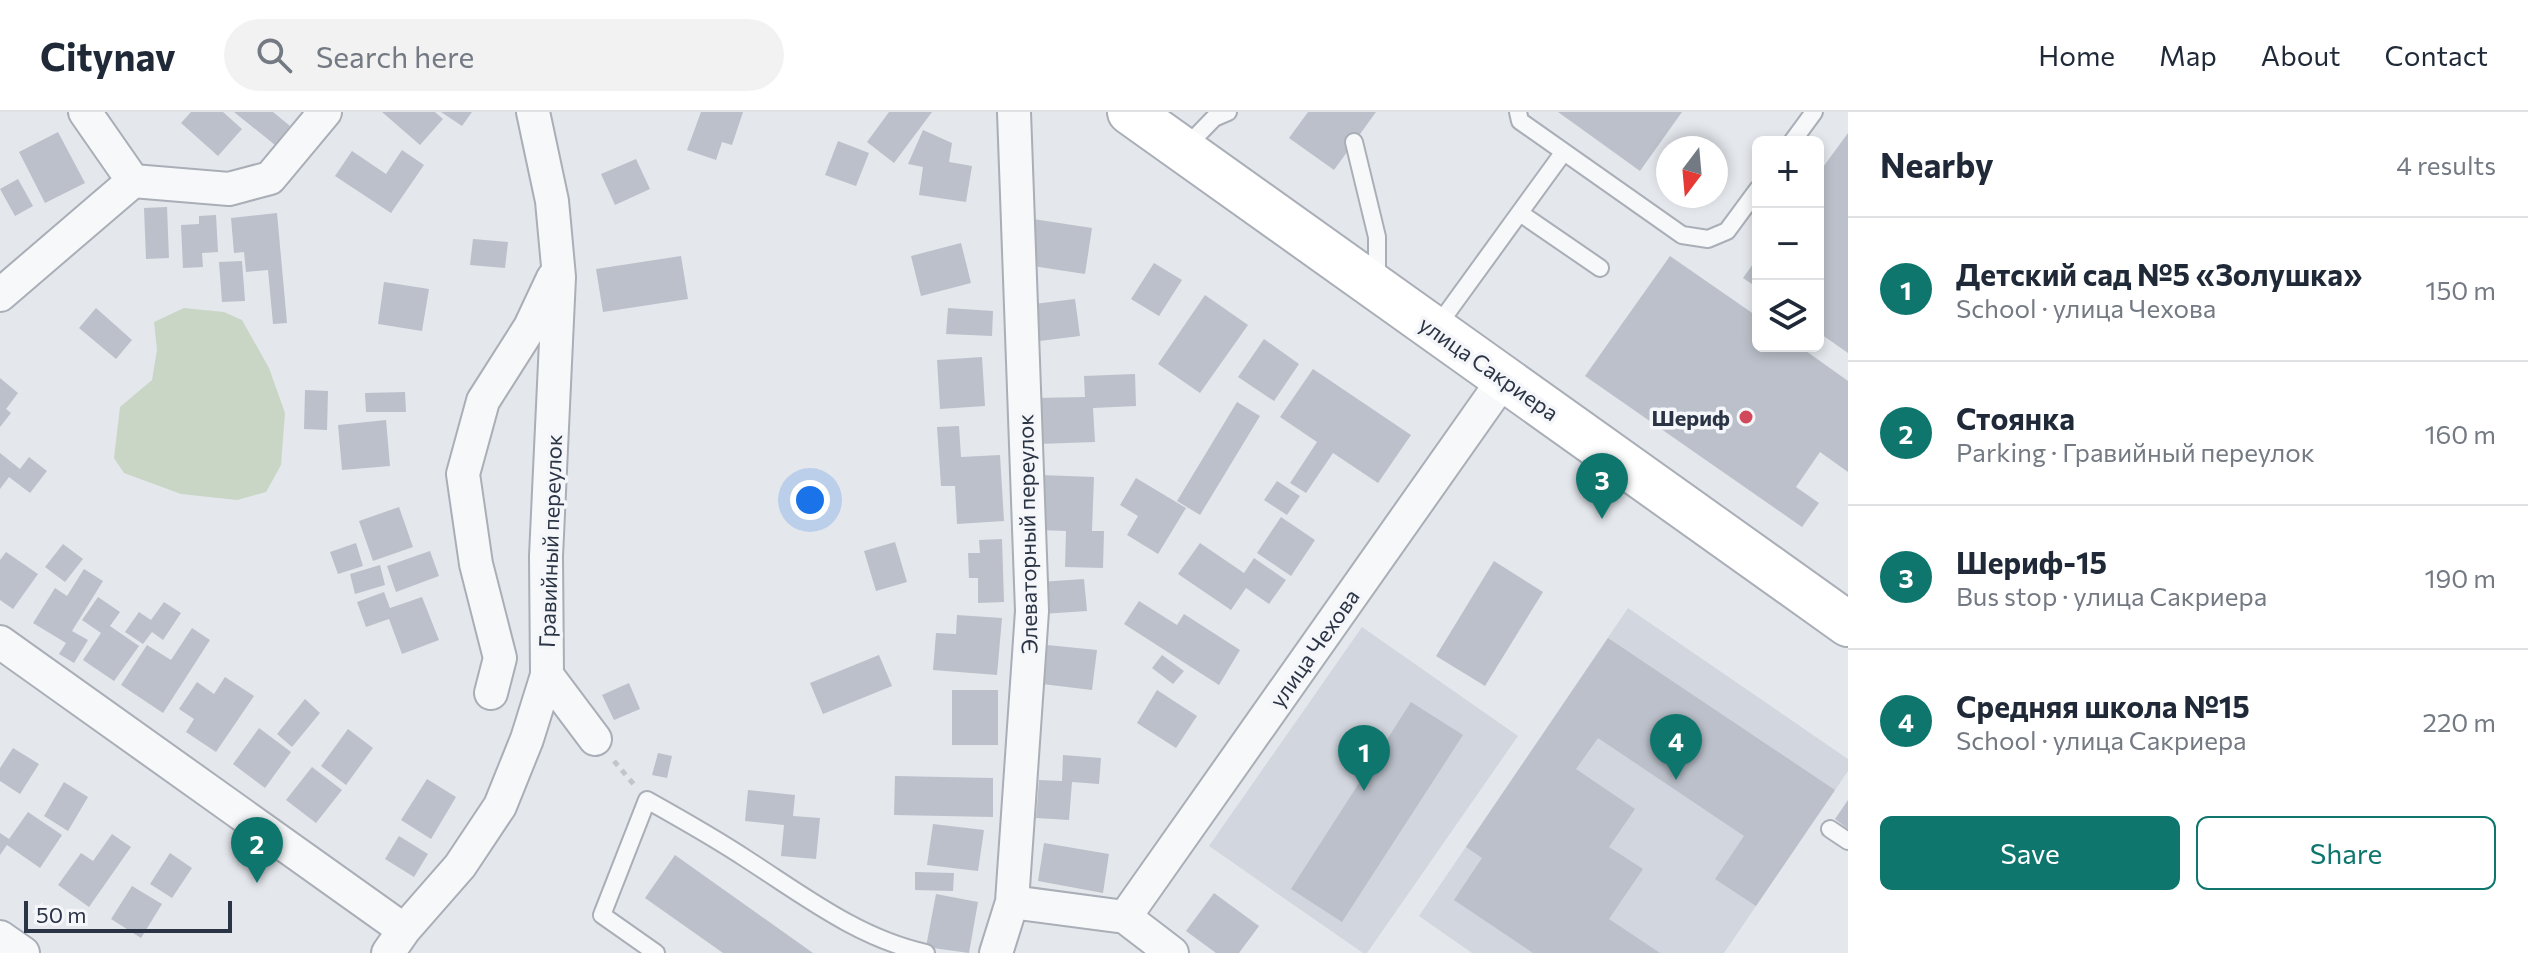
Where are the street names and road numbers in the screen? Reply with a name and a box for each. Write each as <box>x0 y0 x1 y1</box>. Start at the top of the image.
street label: улица Сакриера <box>1414 310 1564 426</box>
street label: Элеваторный переулок <box>1011 413 1043 654</box>
street label: Гравийный переулок <box>533 434 567 648</box>
street label: улица Чехова <box>1263 584 1365 712</box>

